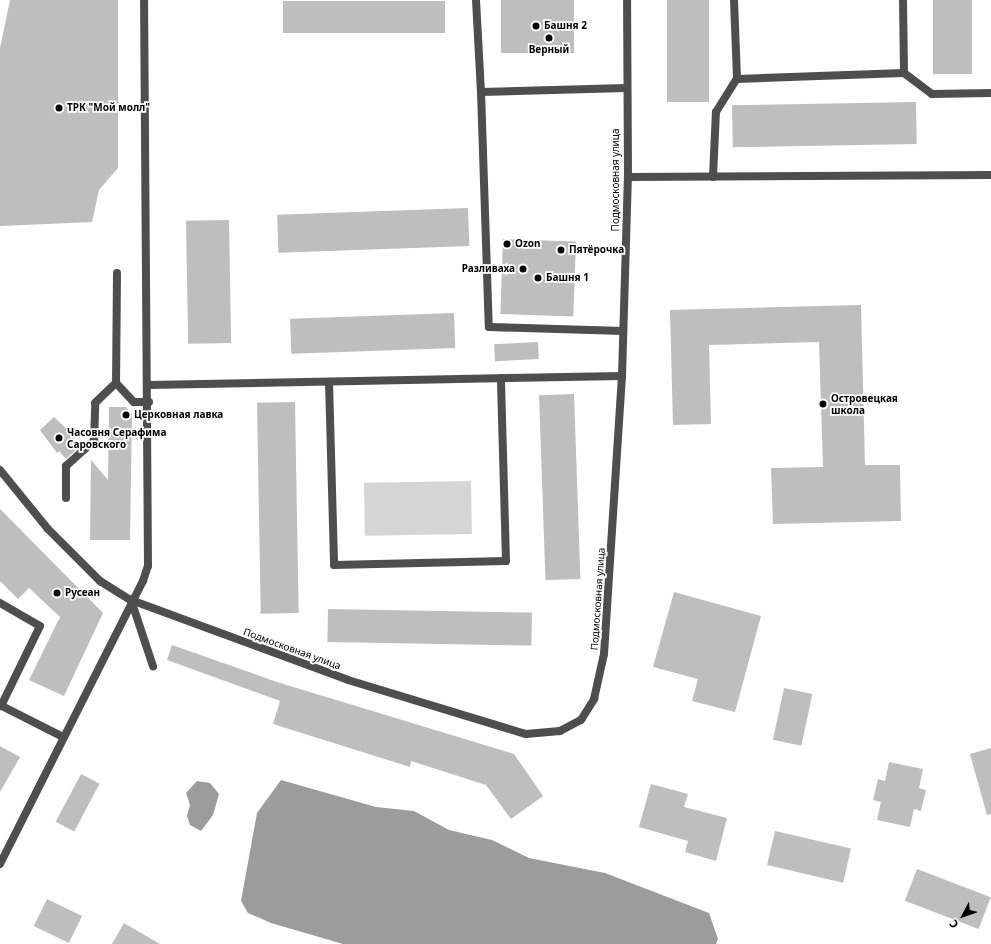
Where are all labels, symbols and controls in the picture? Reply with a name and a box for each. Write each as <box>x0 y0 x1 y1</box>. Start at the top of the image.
place label: Башня 2 <box>544 20 587 32</box>
marker: Башня 2 <box>531 21 541 31</box>
marker: Верный <box>544 33 554 43</box>
place label: Верный <box>529 44 569 56</box>
place label: ТРК "Мой молл" <box>67 102 150 114</box>
marker: ТРК "Мой молл" <box>54 103 64 113</box>
street label: Подмосковная улица <box>610 129 622 231</box>
place label: Ozon <box>515 238 541 250</box>
marker: Ozon <box>502 239 512 249</box>
place label: Пятёрочка <box>569 244 624 256</box>
marker: Пятёрочка <box>556 245 566 255</box>
place label: Разливаха <box>462 263 515 275</box>
marker: Разливаха <box>518 264 528 274</box>
place label: Башня 1 <box>546 272 589 284</box>
marker: Башня 1 <box>533 273 543 283</box>
place label: Островецкая школа <box>831 392 898 416</box>
marker: Островецкая школа <box>818 399 828 409</box>
place label: Церковная лавка <box>134 409 223 421</box>
marker: Церковная лавка <box>121 410 131 420</box>
place label: Часовня Серафима Саровского <box>67 426 166 450</box>
marker: Часовня Серафима Саровского <box>54 433 64 443</box>
street label: Подмосковная улица <box>588 547 608 651</box>
place label: Русеан <box>65 587 100 599</box>
marker: Русеан <box>52 588 62 598</box>
street label: Подмосковная улица <box>242 626 342 672</box>
north arrow <box>943 896 983 936</box>
text: С <box>946 917 962 932</box>

